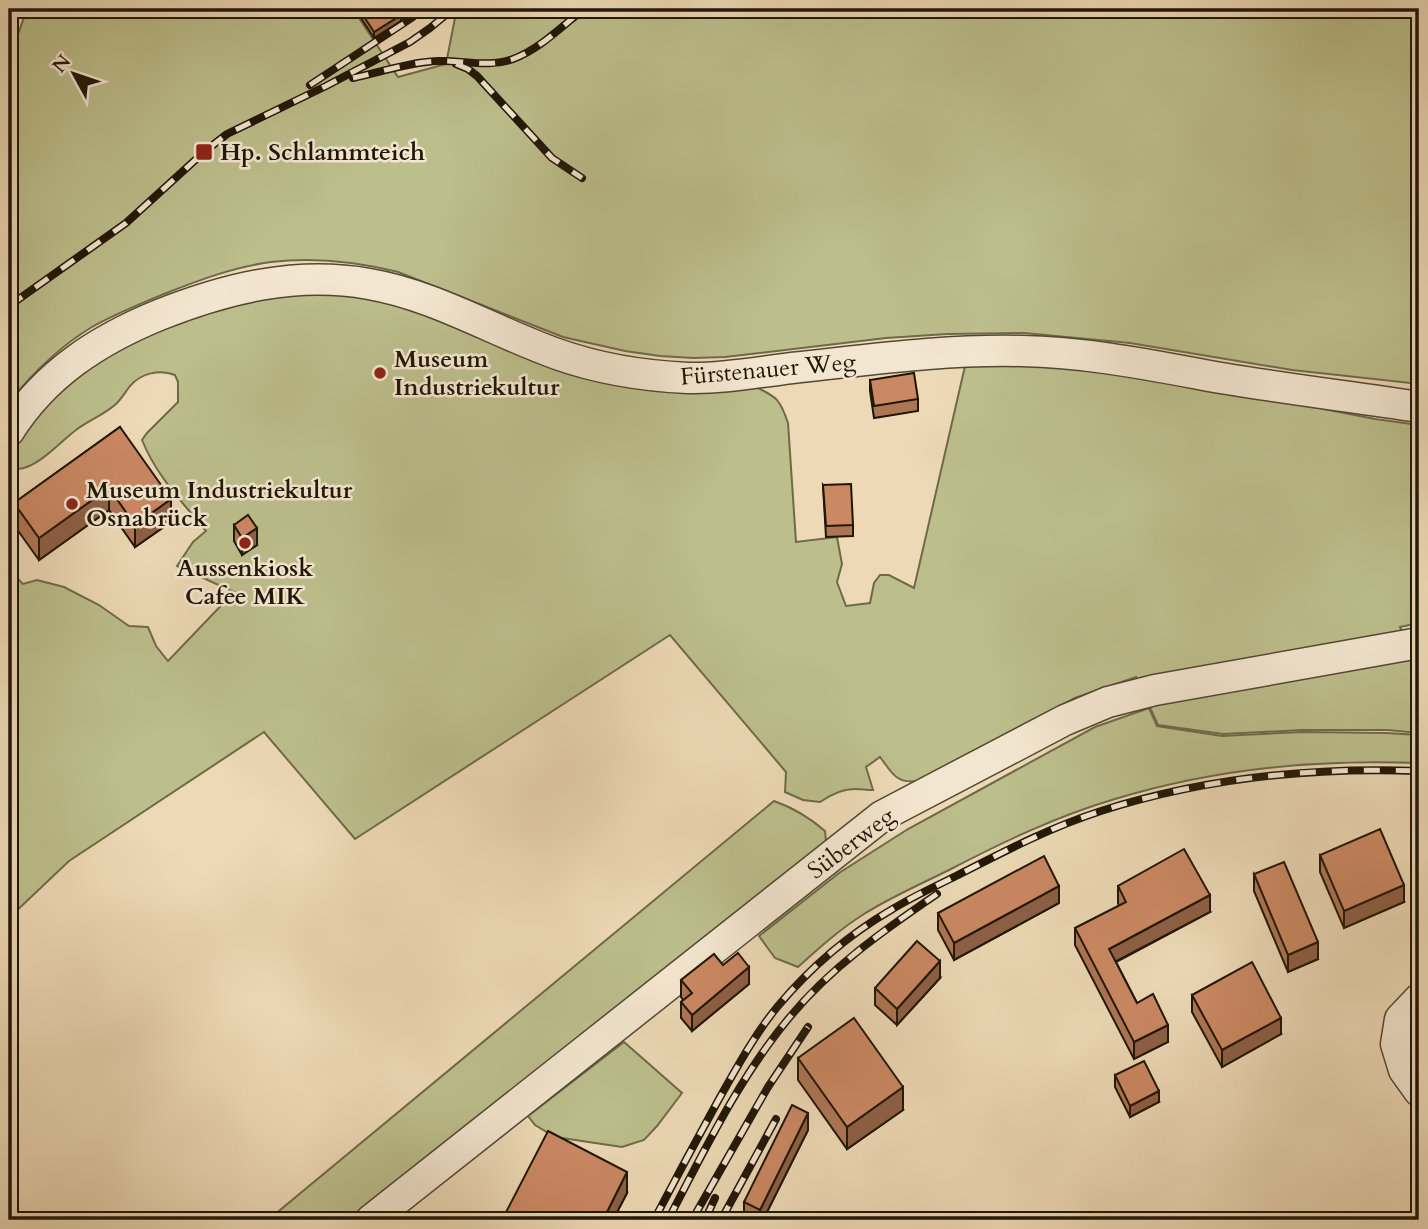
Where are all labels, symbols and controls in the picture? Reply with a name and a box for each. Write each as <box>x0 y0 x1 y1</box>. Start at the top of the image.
north arrow <box>38 38 108 108</box>
text: N <box>46 49 77 78</box>
place label: Hp. Schlammteich <box>220 136 425 169</box>
marker: Hp. Schlammteich <box>194 142 214 162</box>
place label: Museum Industriekultur <box>394 343 560 404</box>
street label: Fürstenauer Weg <box>679 345 858 394</box>
marker: Museum Industriekultur <box>372 365 388 381</box>
place label: Museum Industriekultur Osnabrück <box>86 474 353 535</box>
marker: Museum Industriekultur Osnabrück <box>64 496 80 512</box>
marker: Aussenkiosk Cafee MIK <box>237 535 253 551</box>
place label: Aussenkiosk Cafee MIK <box>177 552 313 613</box>
street label: Süberweg <box>801 799 902 887</box>

